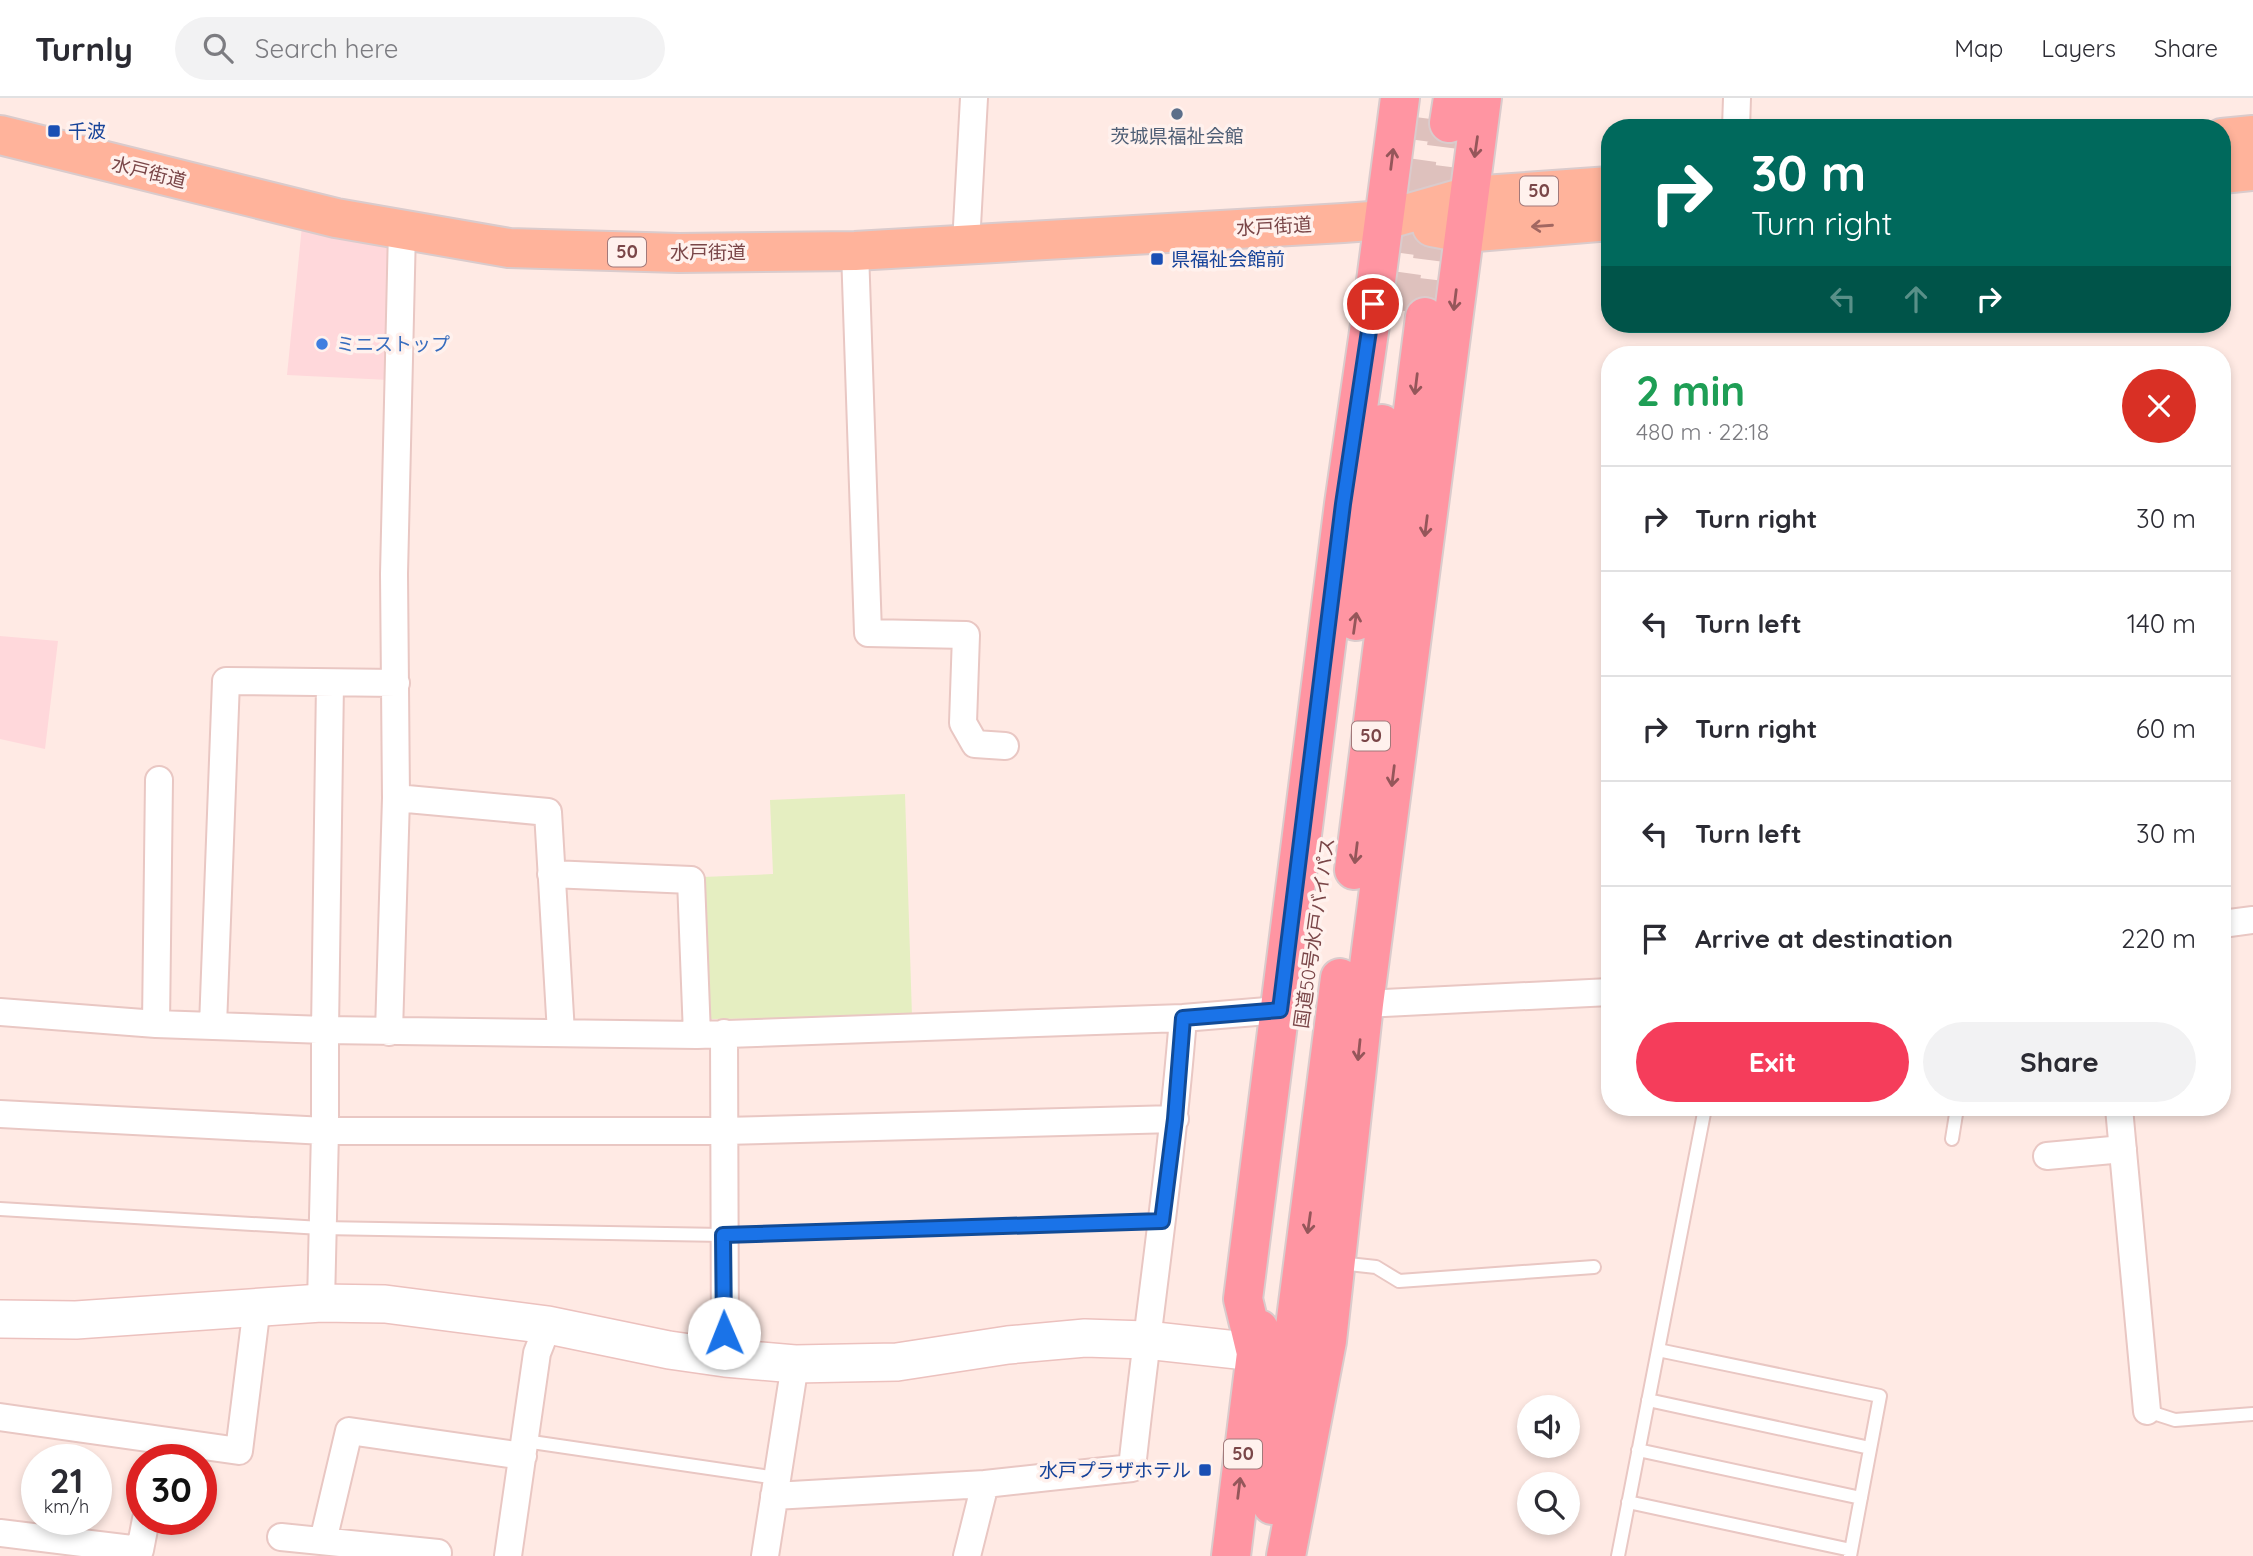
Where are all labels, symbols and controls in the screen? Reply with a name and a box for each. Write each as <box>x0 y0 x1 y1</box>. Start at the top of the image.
search box <box>175 17 665 80</box>
text: Turnly <box>35 28 133 69</box>
icon: search <box>199 29 237 67</box>
text: Search here <box>255 32 398 65</box>
text: Map <box>1954 33 2003 63</box>
text: Layers <box>2041 33 2116 63</box>
text: Share <box>2154 33 2218 63</box>
marker: 茨城県福祉会館 <box>1169 106 1185 122</box>
place label: 千波 <box>68 119 106 143</box>
marker: 千波 <box>46 123 62 139</box>
place label: 茨城県福祉会館 <box>1110 124 1244 148</box>
one-way arrow <box>1469 135 1482 158</box>
text: 30 m <box>1751 142 1866 203</box>
icon: right <box>1636 147 1727 238</box>
one-way arrow <box>1386 148 1399 171</box>
street label: 水戸街道 <box>109 151 189 193</box>
road number: 50 <box>1520 176 1558 206</box>
text: Turn right <box>1751 203 1892 243</box>
street label: 水戸街道 <box>1235 212 1313 240</box>
one-way arrow <box>1531 220 1554 233</box>
road number: 50 <box>608 238 646 266</box>
street label: 水戸街道 <box>670 240 746 264</box>
place label: 県福祉会館前 <box>1171 247 1285 271</box>
marker: 県福祉会館前 <box>1149 251 1165 267</box>
pin <box>1343 274 1403 334</box>
icon: left <box>1824 280 1862 318</box>
icon: ahead <box>1897 280 1935 318</box>
icon: right <box>1970 280 2008 318</box>
icon: arrive <box>1354 285 1392 323</box>
one-way arrow <box>1449 288 1462 311</box>
place label: ミニストップ <box>336 332 450 356</box>
marker: ミニストップ <box>314 336 330 352</box>
text: 2 min <box>1636 364 1745 417</box>
button: close <box>2122 369 2196 443</box>
one-way arrow <box>1409 372 1422 395</box>
text: 480 m · 22:18 <box>1636 417 1769 446</box>
icon: right <box>1636 500 1674 538</box>
text: Turn right <box>1695 502 1817 535</box>
text: 30 m <box>2136 502 2196 535</box>
one-way arrow <box>1419 514 1432 537</box>
icon: left <box>1636 605 1674 643</box>
text: Turn left <box>1695 607 1802 640</box>
text: 140 m <box>2127 607 2196 640</box>
one-way arrow <box>1349 612 1362 635</box>
icon: right <box>1636 710 1674 748</box>
text: Turn right <box>1695 712 1817 745</box>
text: 60 m <box>2136 712 2196 745</box>
road number: 50 <box>1352 722 1390 750</box>
one-way arrow <box>1387 764 1400 787</box>
icon: left <box>1636 815 1674 853</box>
text: Turn left <box>1695 817 1802 850</box>
text: 30 m <box>2136 817 2196 850</box>
street label: 国道50号水戸バイパス <box>1289 836 1339 1030</box>
one-way arrow <box>1350 841 1363 864</box>
icon: arrive <box>1636 920 1674 958</box>
text: Arrive at destination <box>1695 922 1953 955</box>
text: 220 m <box>2121 922 2196 955</box>
button: Exit <box>1636 1022 1909 1102</box>
button: Share <box>1923 1022 2196 1102</box>
one-way arrow <box>1352 1038 1365 1061</box>
one-way arrow <box>1302 1211 1315 1234</box>
position arrow <box>687 1296 761 1370</box>
map controls <box>1517 1395 1580 1535</box>
button: sound <box>1517 1395 1580 1458</box>
road number: 50 <box>1224 1440 1262 1469</box>
speed limit sign: 30 <box>126 1444 217 1535</box>
text: 21 <box>50 1458 83 1502</box>
place label: 水戸プラザホテル <box>1039 1458 1191 1482</box>
marker: 水戸プラザホテル <box>1197 1462 1213 1478</box>
button: search <box>1517 1472 1580 1535</box>
one-way arrow <box>1233 1477 1246 1500</box>
text: km/h <box>44 1495 89 1518</box>

